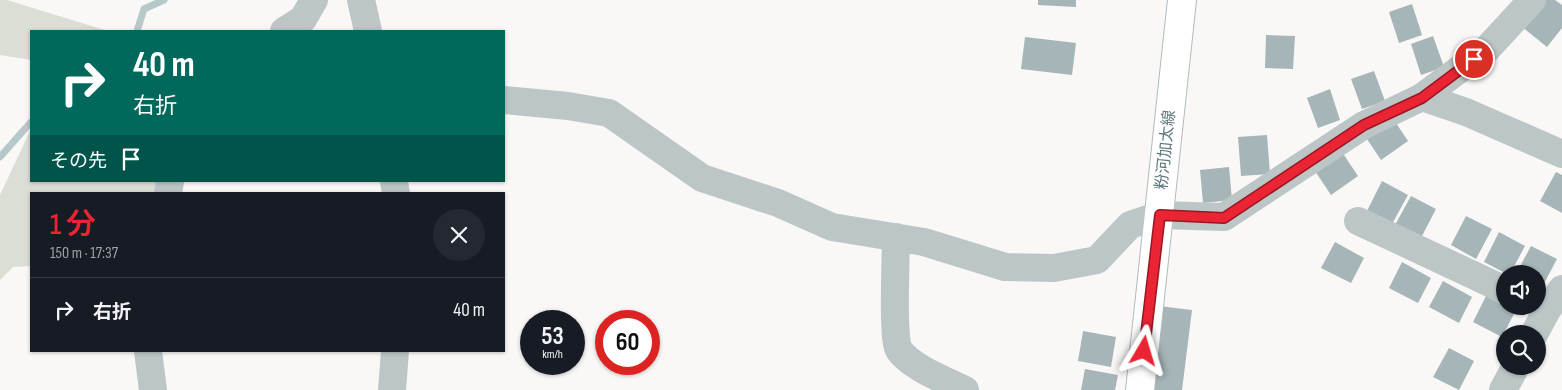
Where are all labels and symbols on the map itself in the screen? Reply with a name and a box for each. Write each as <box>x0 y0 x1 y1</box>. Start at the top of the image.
pin <box>1453 38 1495 80</box>
street label: 粉河加太線 <box>1152 109 1180 191</box>
speed limit sign: 60 <box>595 310 660 375</box>
position arrow <box>1117 324 1169 376</box>

